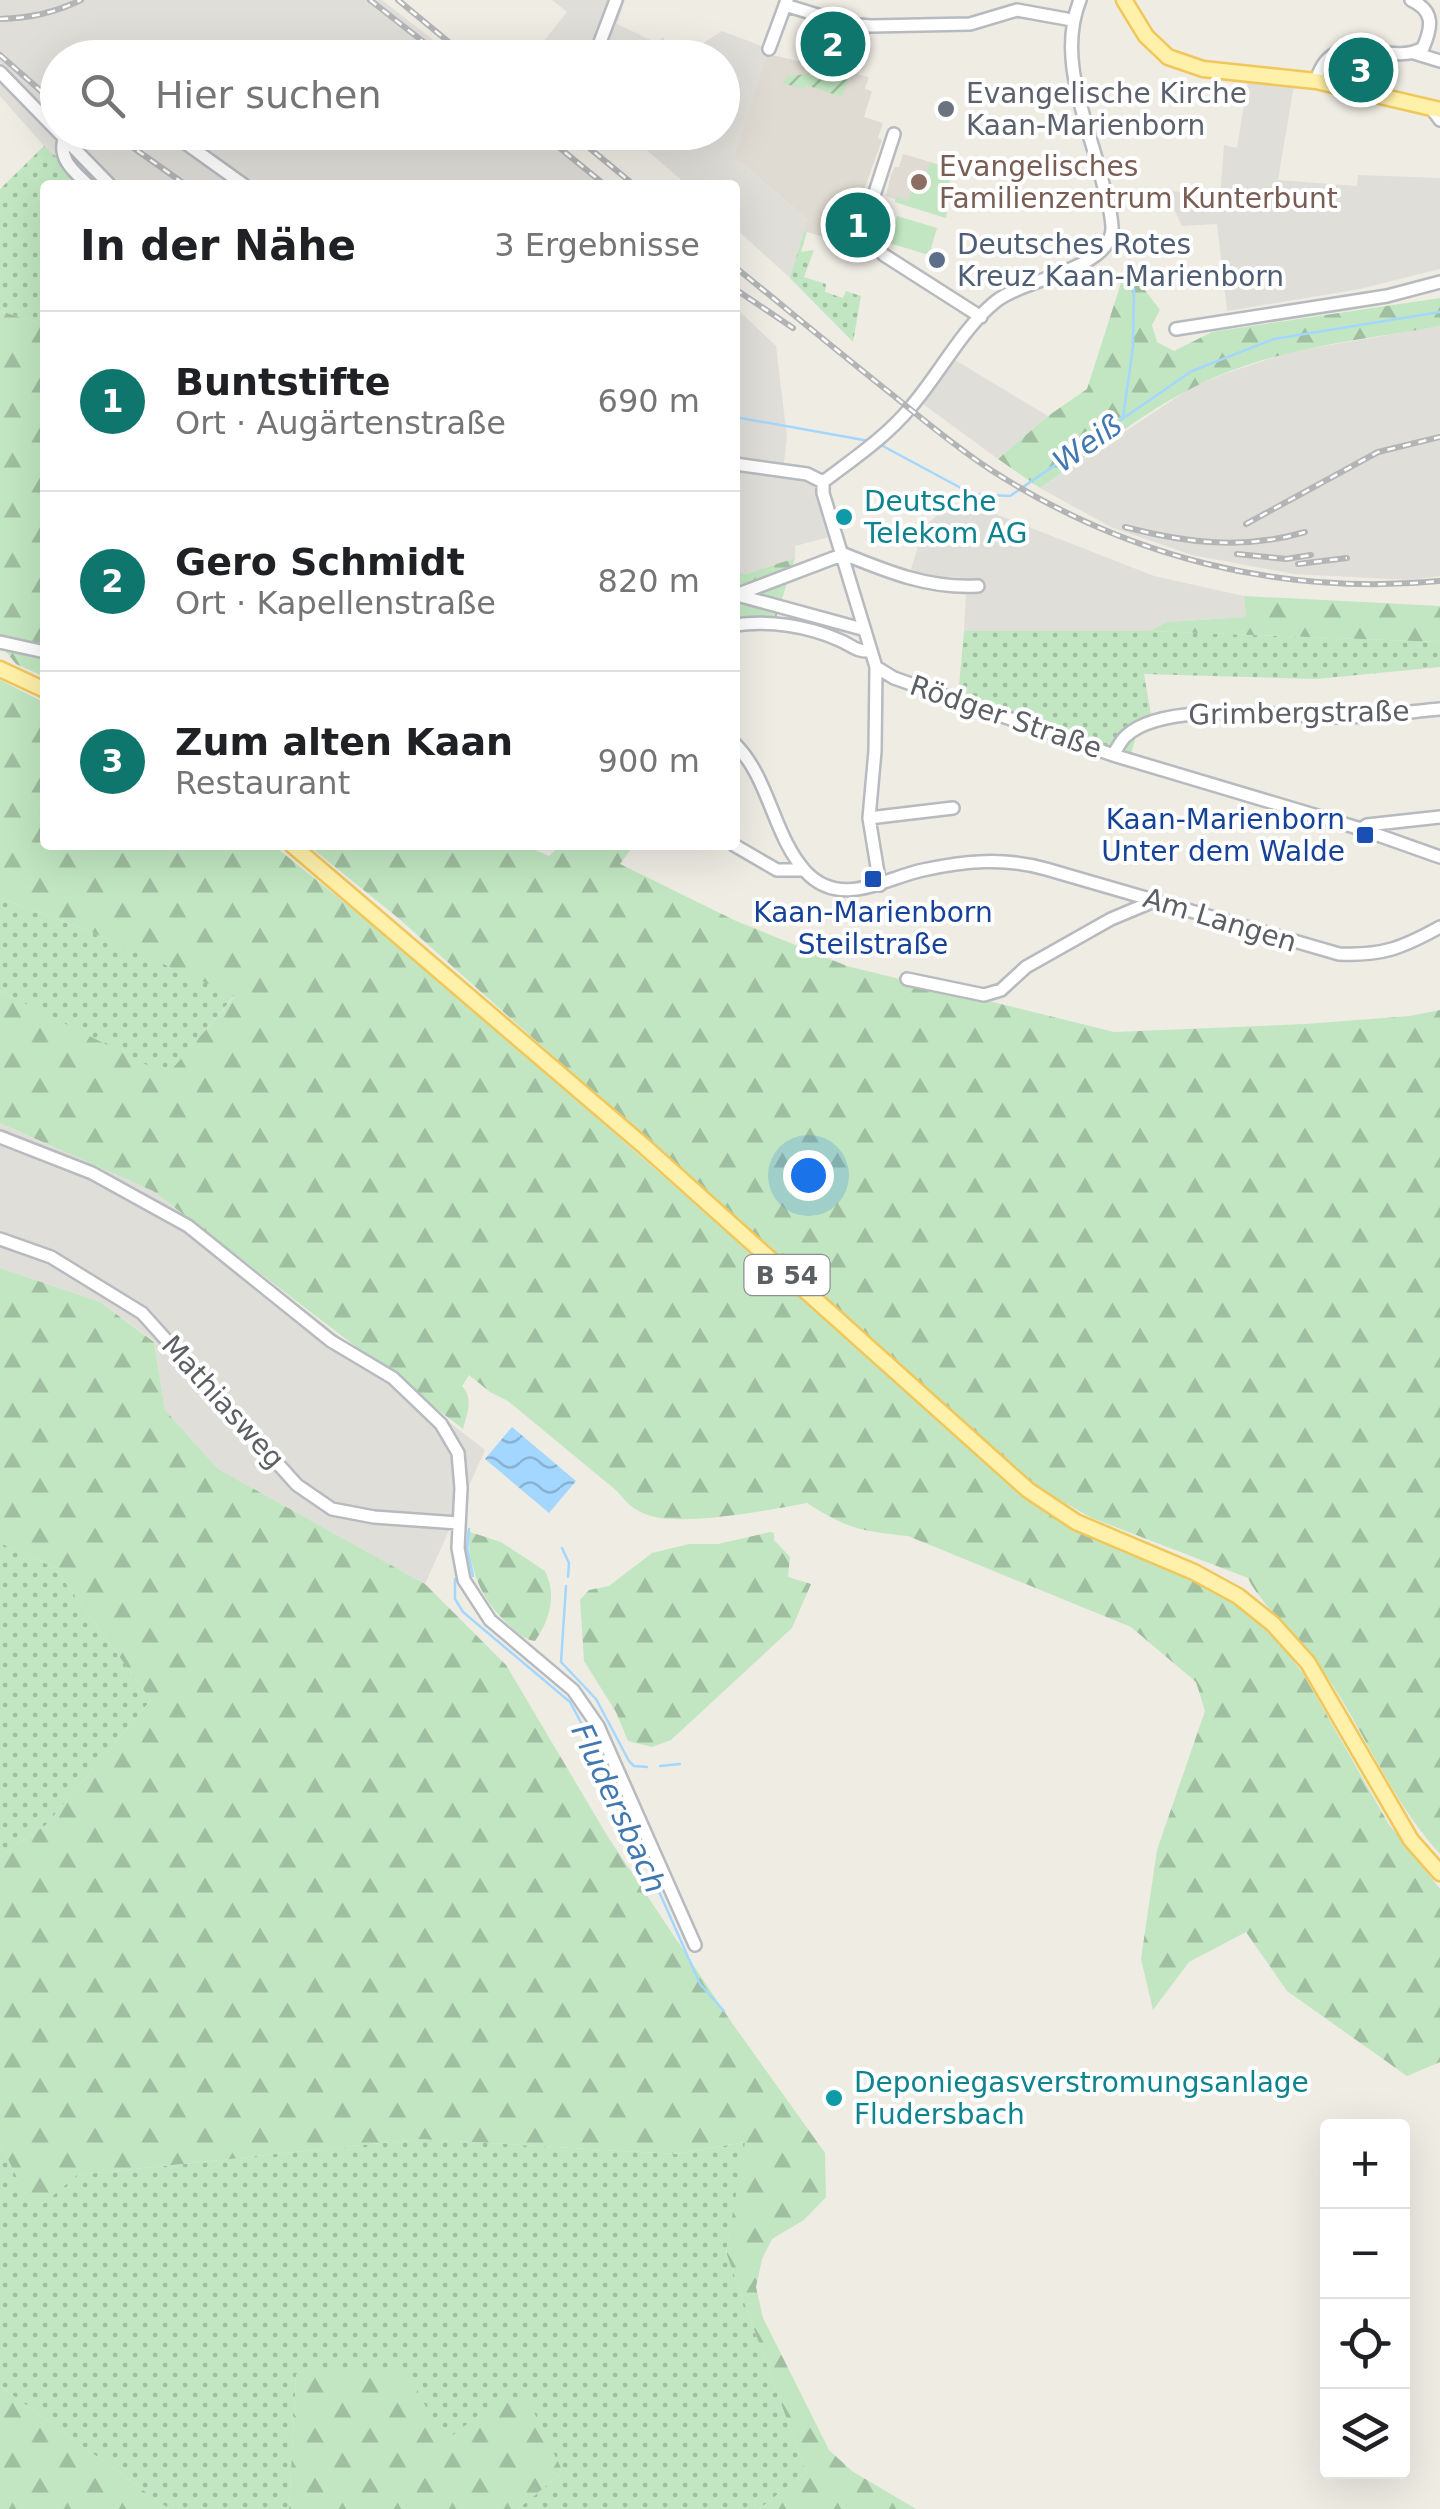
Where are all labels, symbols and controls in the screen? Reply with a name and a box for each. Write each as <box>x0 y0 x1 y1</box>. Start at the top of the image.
pin: 2 <box>800 7 866 82</box>
pin: 3 <box>1328 32 1394 108</box>
search box <box>40 40 740 150</box>
icon: search <box>75 68 130 123</box>
text: Hier suchen <box>155 73 382 117</box>
place label: Evangelische Kirche Kaan-Marienborn <box>966 77 1247 142</box>
marker: Evangelische Kirche Kaan-Marienborn <box>935 98 957 120</box>
place label: Evangelisches Familienzentrum Kunterbunt <box>939 150 1338 215</box>
marker: Evangelisches Familienzentrum Kunterbunt <box>908 171 930 193</box>
pin: 1 <box>826 188 890 262</box>
text: In der Nähe <box>80 221 356 270</box>
text: 3 Ergebnisse <box>494 226 700 264</box>
place label: Deutsches Rotes Kreuz Kaan-Marienborn <box>957 228 1284 293</box>
marker: Deutsches Rotes Kreuz Kaan-Marienborn <box>926 249 948 271</box>
text: Buntstifte <box>175 360 391 404</box>
text: 1 <box>101 382 124 420</box>
text: 690 m <box>598 382 700 420</box>
text: Ort · Augärtenstraße <box>175 404 506 442</box>
water label: Weiß <box>1046 407 1128 479</box>
place label: Deutsche Telekom AG <box>863 485 1027 550</box>
marker: Deutsche Telekom AG <box>833 506 855 528</box>
text: Gero Schmidt <box>175 540 465 584</box>
text: 2 <box>101 562 124 600</box>
text: 820 m <box>598 562 700 600</box>
text: Ort · Kapellenstraße <box>175 584 496 622</box>
street label: Rödger Straße <box>906 669 1106 765</box>
street label: Grimbergstraße <box>1188 695 1410 731</box>
text: Zum alten Kaan <box>175 720 513 764</box>
text: 3 <box>101 742 124 780</box>
text: 900 m <box>598 742 700 780</box>
text: Restaurant <box>175 764 350 802</box>
place label: Kaan-Marienborn Unter dem Walde <box>1101 803 1345 868</box>
marker: Kaan-Marienborn Unter dem Walde <box>1354 824 1376 846</box>
marker: Kaan-Marienborn Steilstraße <box>862 868 884 890</box>
street label: Am Langen <box>1139 881 1301 959</box>
place label: Kaan-Marienborn Steilstraße <box>753 896 993 961</box>
your location <box>783 1150 834 1201</box>
road number: B 54 <box>744 1255 830 1295</box>
street label: Mathiasweg <box>155 1329 291 1475</box>
water label: Fludersbach <box>564 1718 674 1898</box>
place label: Deponiegasverstromungsanlage Fludersbach <box>854 2066 1309 2131</box>
marker: Deponiegasverstromungsanlage Fludersbach <box>823 2087 845 2109</box>
map controls <box>1320 2119 1410 2479</box>
button: + <box>1320 2119 1410 2209</box>
button: − <box>1320 2209 1410 2299</box>
button: locate <box>1320 2299 1410 2389</box>
button: layers <box>1320 2389 1410 2479</box>

